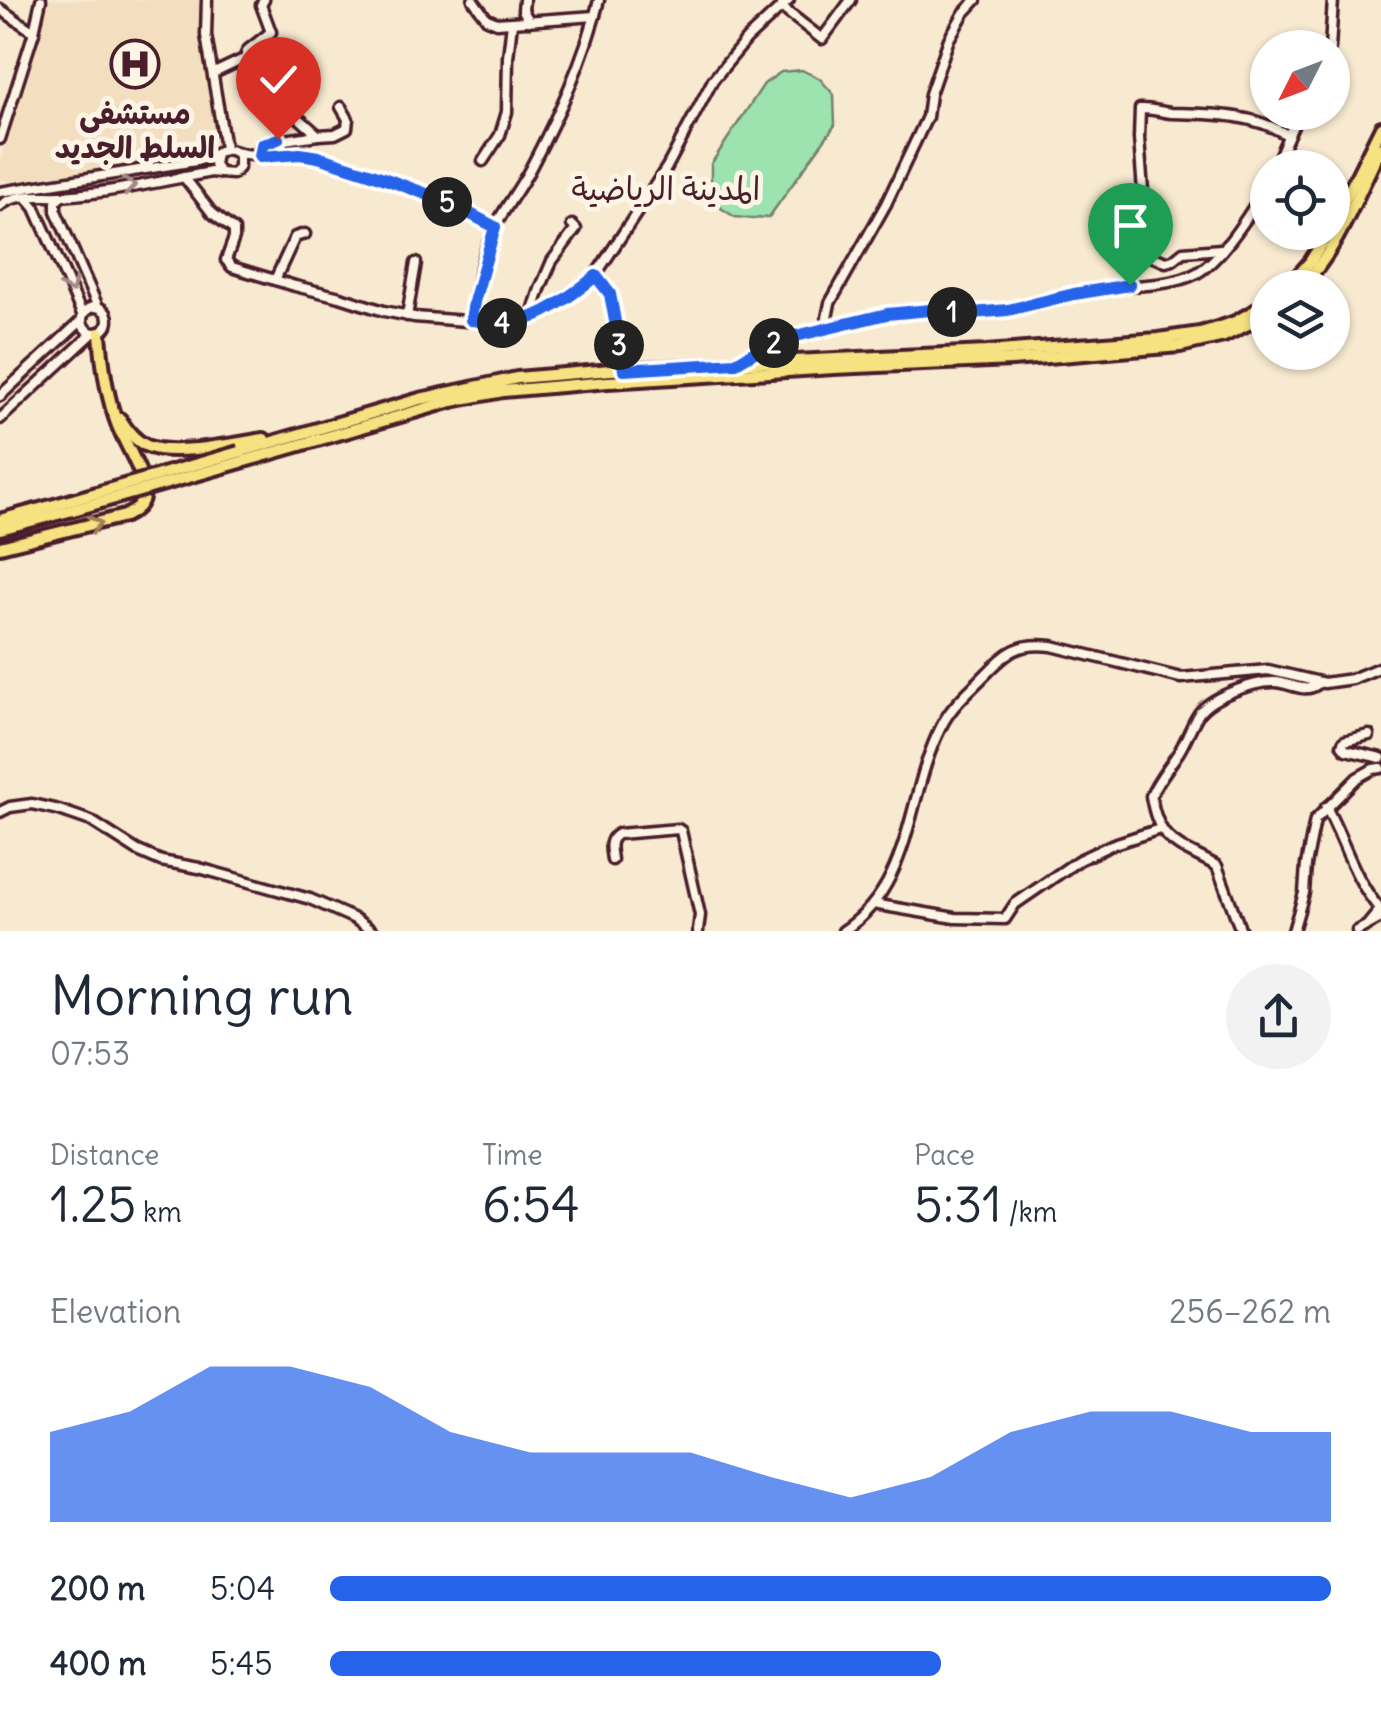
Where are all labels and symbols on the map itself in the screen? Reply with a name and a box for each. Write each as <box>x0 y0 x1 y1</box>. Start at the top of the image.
north arrow <box>1250 30 1350 130</box>
pin <box>236 37 321 140</box>
hospital icon: مستشفى السلط الجديد <box>109 38 161 90</box>
place label: مستشفى السلط الجديد <box>55 94 215 166</box>
district label: المدينة الرياضية <box>572 168 760 209</box>
one-way arrow <box>121 177 138 198</box>
pin: 5 <box>422 177 472 227</box>
pin <box>1088 183 1173 286</box>
one-way arrow <box>58 276 78 294</box>
pin: 1 <box>927 287 977 337</box>
pin: 4 <box>477 298 527 348</box>
pin: 2 <box>749 318 799 368</box>
pin: 3 <box>594 320 644 370</box>
one-way arrow <box>86 515 103 536</box>

